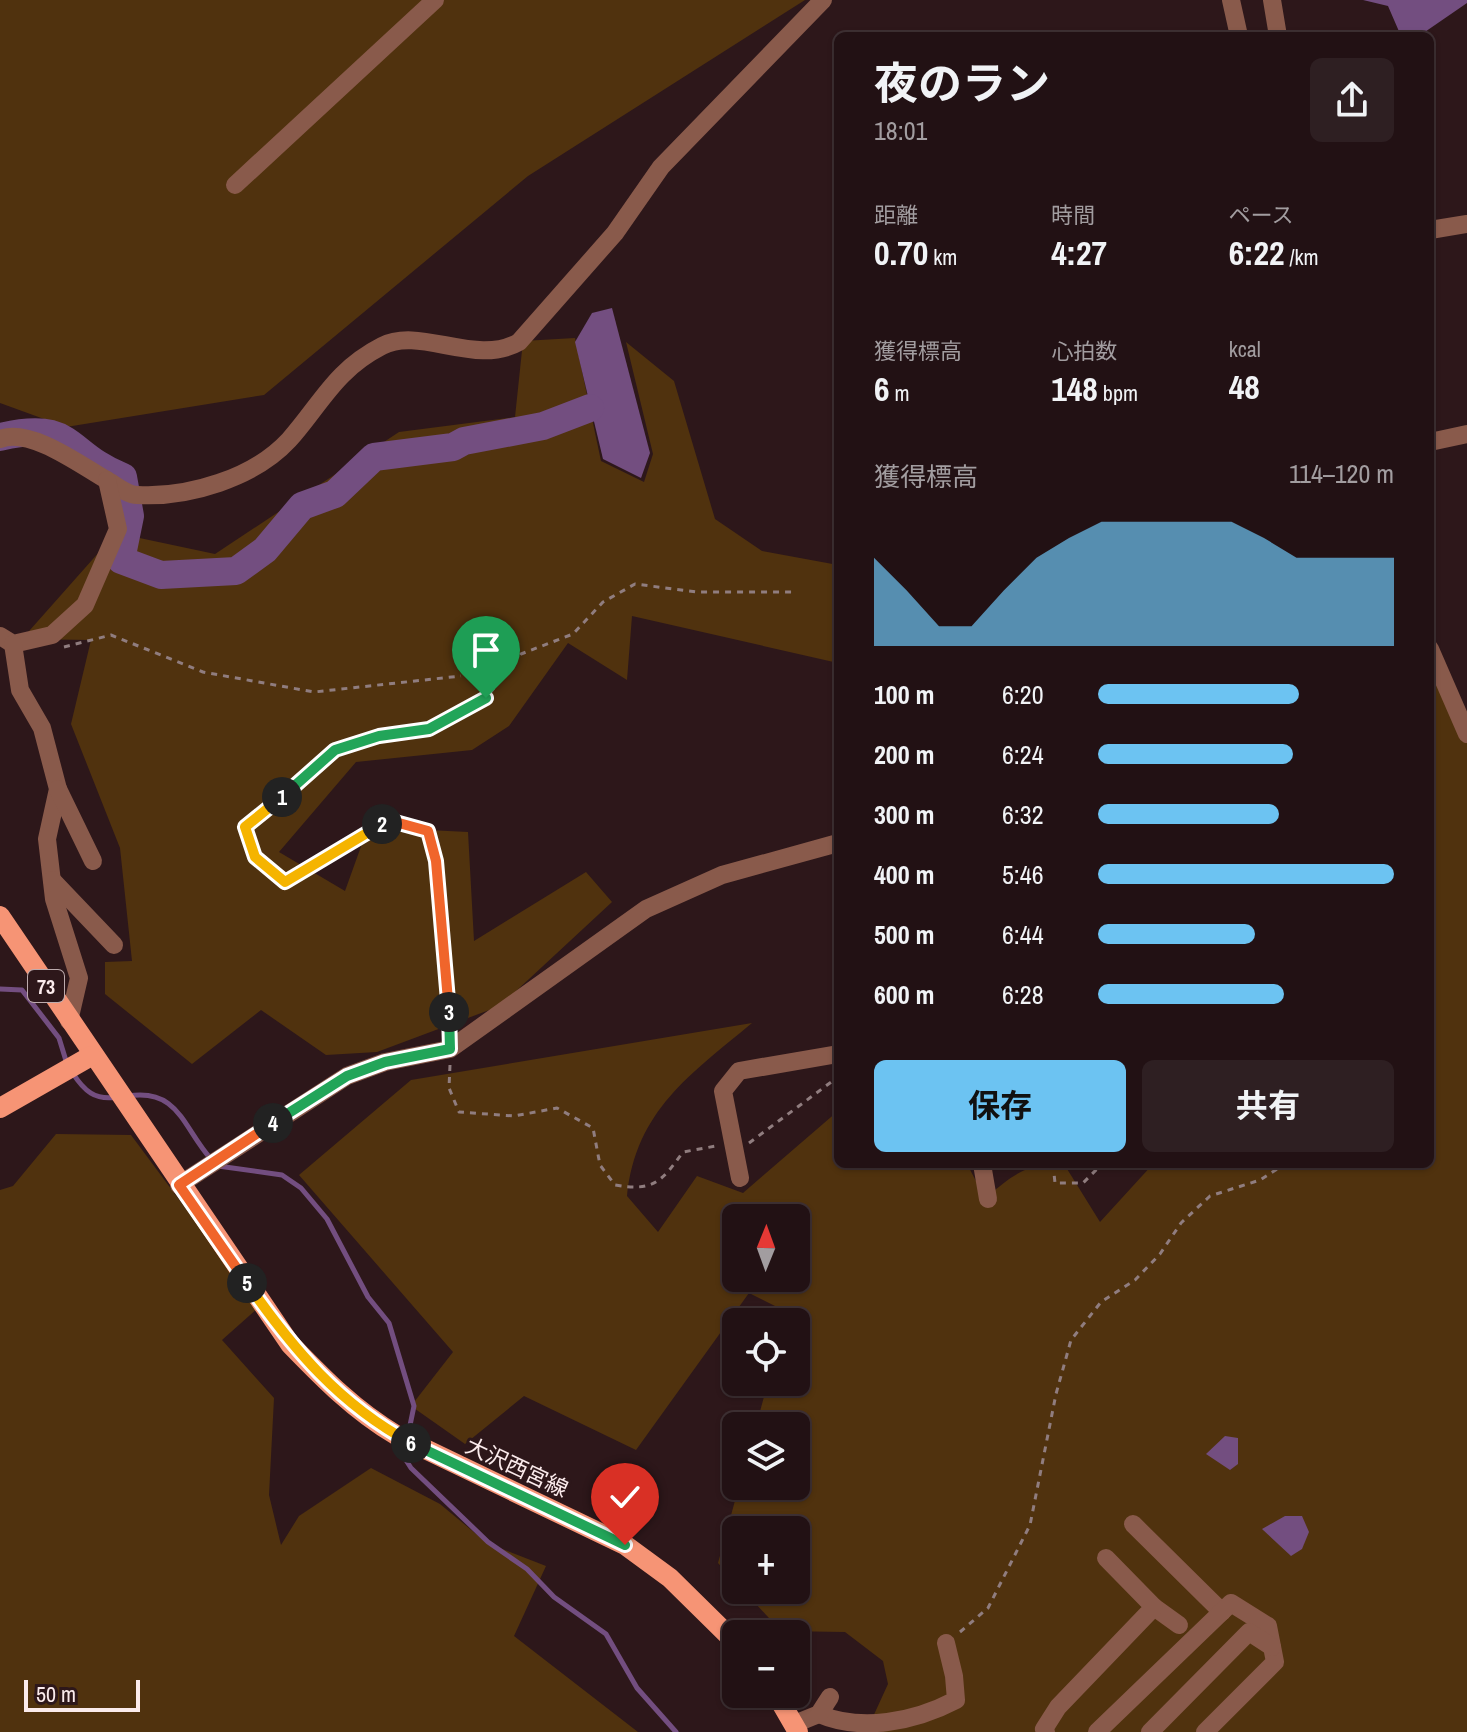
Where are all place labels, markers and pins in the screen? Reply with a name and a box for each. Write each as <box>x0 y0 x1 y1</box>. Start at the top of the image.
pin <box>452 616 520 698</box>
pin: 1 <box>262 777 302 817</box>
pin: 2 <box>362 804 402 844</box>
pin: 3 <box>429 992 469 1032</box>
pin: 4 <box>253 1103 293 1143</box>
pin: 5 <box>227 1263 267 1303</box>
pin: 6 <box>391 1423 431 1463</box>
pin <box>591 1463 659 1545</box>

